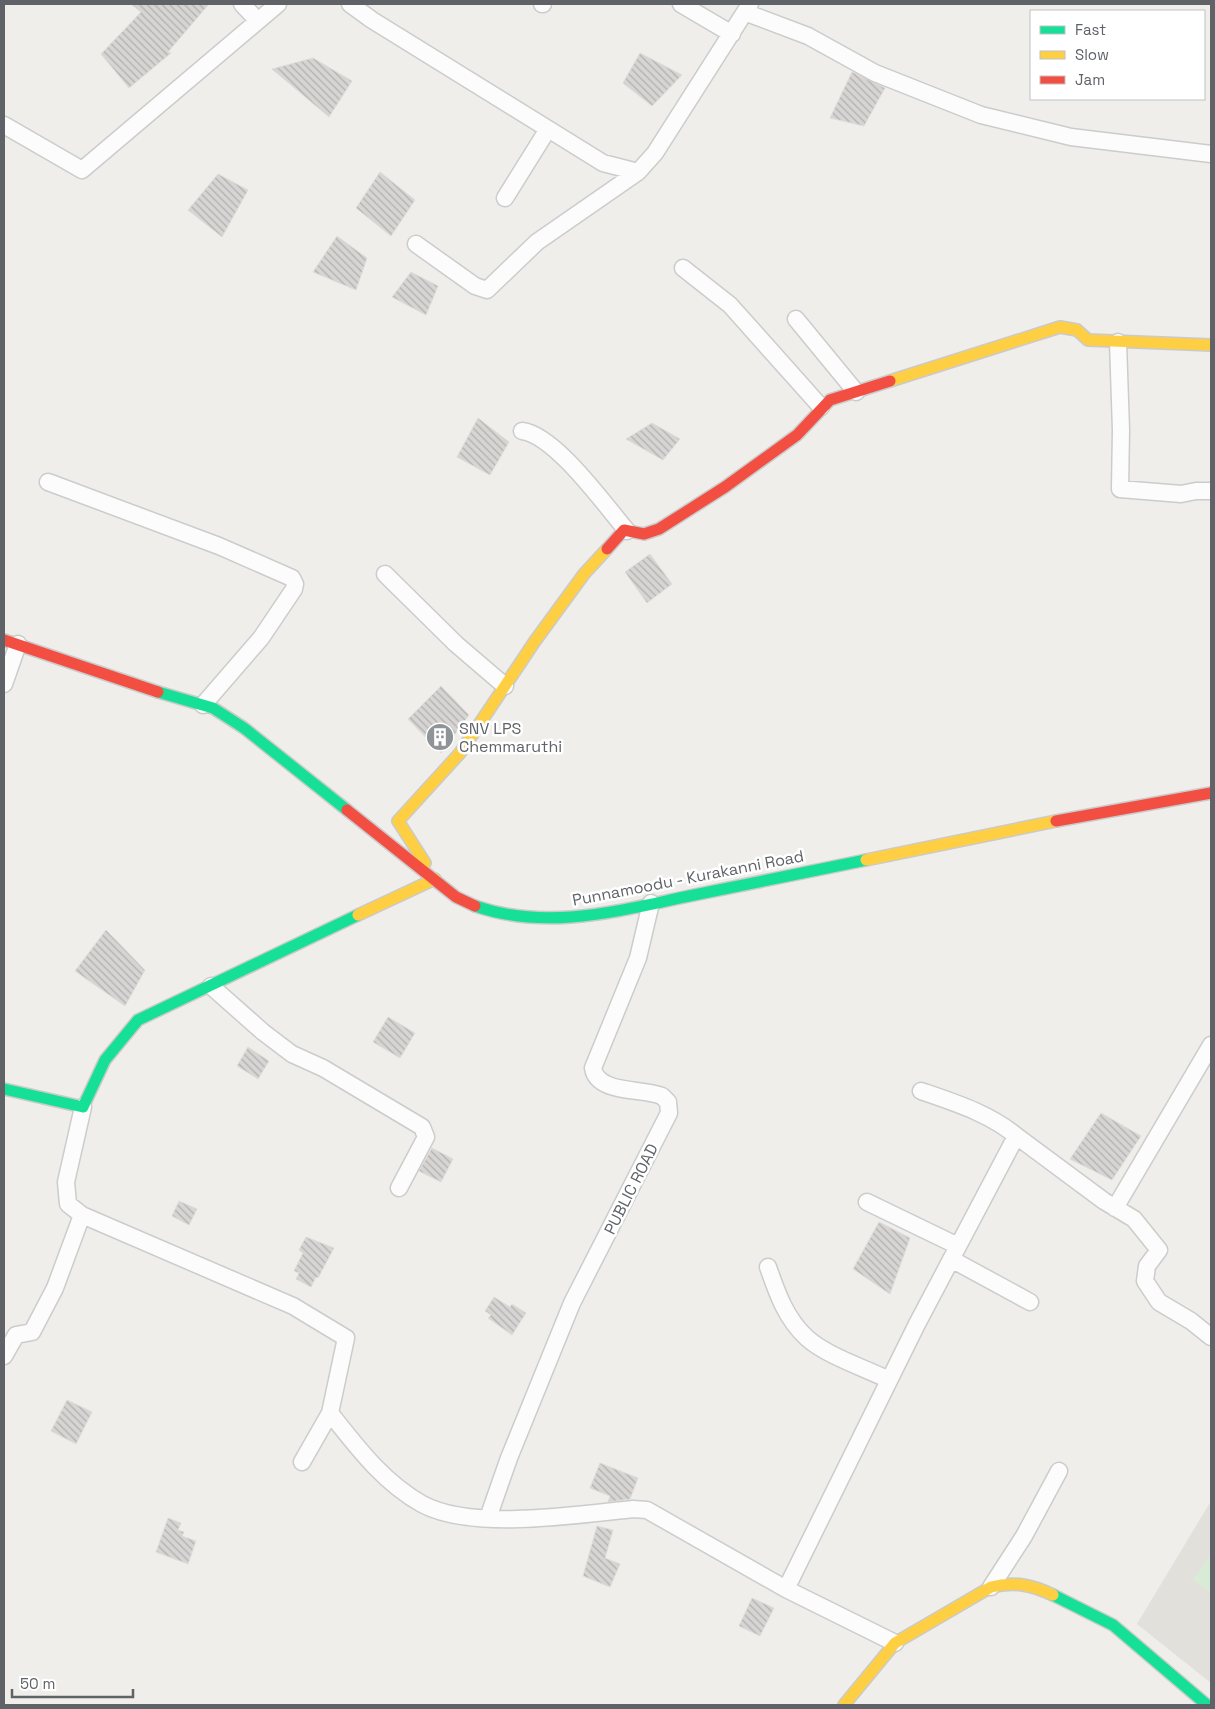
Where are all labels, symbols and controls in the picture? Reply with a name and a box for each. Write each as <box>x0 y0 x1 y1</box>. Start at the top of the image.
legend <box>1030 10 1205 100</box>
text: Fast <box>1075 20 1106 39</box>
text: Slow <box>1075 45 1109 64</box>
text: Jam <box>1075 70 1105 89</box>
place label: SNV LPS Chemmaruthi <box>459 718 562 757</box>
building icon: SNV LPS Chemmaruthi <box>425 722 455 752</box>
street label: Punnamoodu - Kurakanni Road <box>570 845 806 911</box>
street label: PUBLIC ROAD <box>599 1140 663 1238</box>
scale bar <box>12 1666 134 1698</box>
text: 50 m <box>20 1674 55 1693</box>

